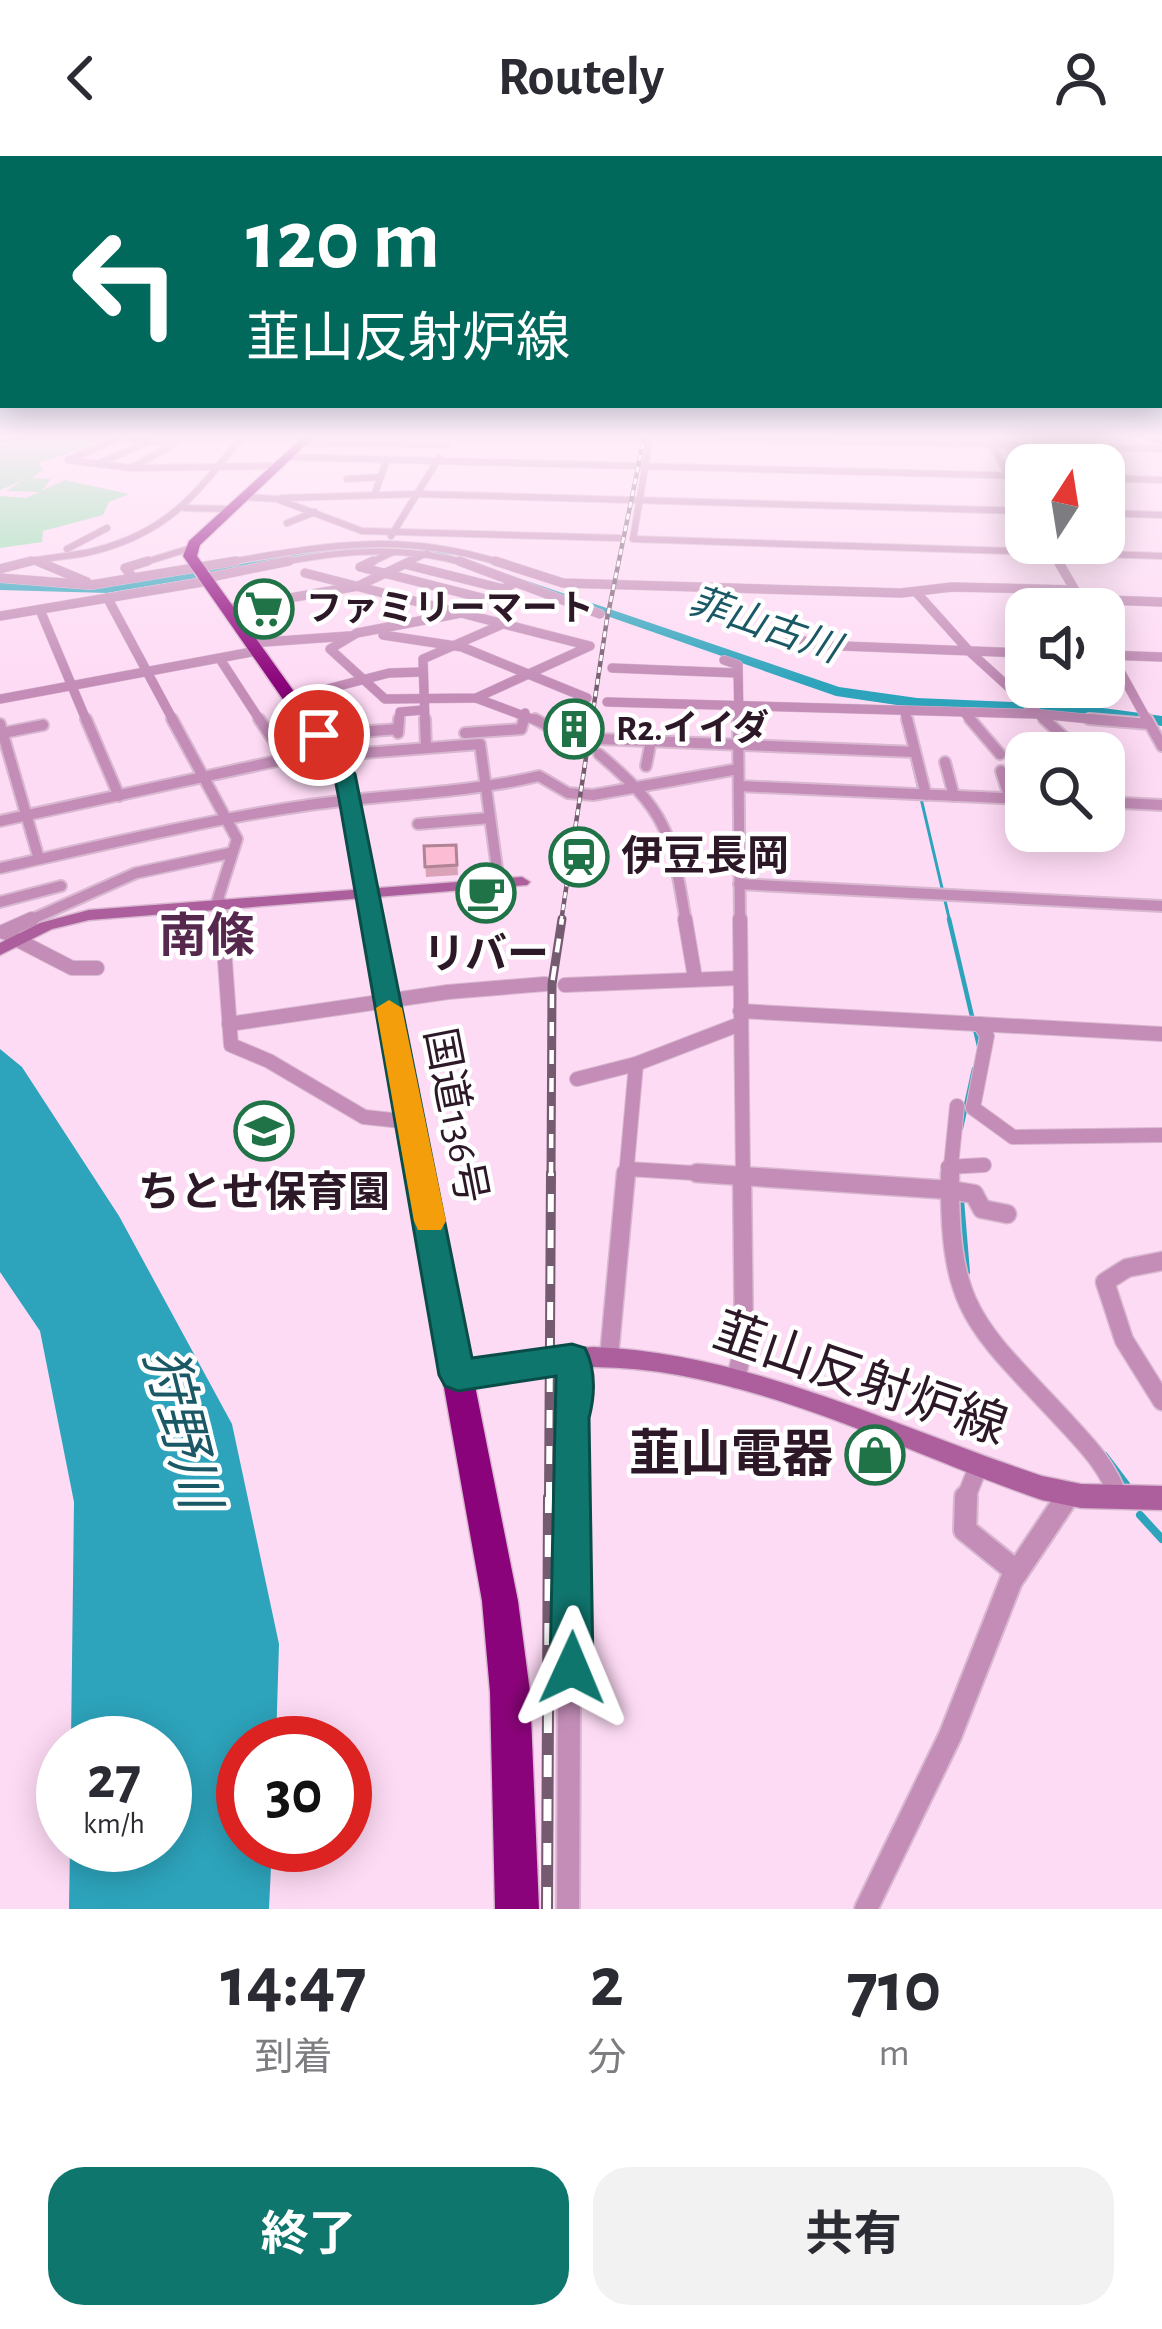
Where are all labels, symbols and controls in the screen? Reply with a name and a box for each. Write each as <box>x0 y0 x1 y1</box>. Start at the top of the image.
icon: back <box>48 45 114 111</box>
icon: person <box>1048 45 1114 111</box>
text: Routely <box>498 51 664 105</box>
text: 120 m <box>246 200 440 284</box>
icon: left <box>48 204 204 360</box>
text: 韮山反射炉線 <box>246 313 570 367</box>
north arrow <box>1005 444 1125 564</box>
map controls <box>1005 444 1125 852</box>
supermarket icon: ファミリーマート <box>233 578 295 640</box>
water label: 菲山古川 <box>684 580 849 671</box>
button: sound <box>1005 588 1125 708</box>
place label: ファミリーマート <box>306 591 594 627</box>
pin <box>268 684 370 786</box>
building icon: R2.イイダ <box>543 698 605 760</box>
icon: arrive <box>286 702 352 768</box>
place label: R2.イイダ <box>616 708 769 747</box>
button: search <box>1005 732 1125 852</box>
station icon: 伊豆長岡 <box>548 826 610 888</box>
place label: 伊豆長岡 <box>621 834 789 878</box>
cafe icon: リバー <box>455 862 517 924</box>
district label: 南條 <box>159 910 255 962</box>
place label: リバー <box>423 932 549 976</box>
street label: 国道136号 <box>417 1024 495 1207</box>
school or university icon: ちとせ保育園 <box>233 1100 295 1162</box>
place label: ちとせ保育園 <box>138 1170 390 1214</box>
street label: 韮山反射炉線 <box>707 1303 1014 1454</box>
water label: 狩野川 <box>134 1343 230 1519</box>
shop icon: 韮山電器 <box>844 1424 906 1486</box>
place label: 韮山電器 <box>629 1427 833 1481</box>
position arrow <box>509 1605 635 1731</box>
speed limit sign: 30 <box>216 1716 372 1872</box>
text: 27 <box>87 1749 141 1809</box>
text: km/h <box>83 1809 145 1839</box>
text: 14:47 <box>221 1947 367 2019</box>
text: 2 <box>590 1947 624 2019</box>
text: 710 <box>847 1952 941 2024</box>
text: m <box>878 2034 910 2073</box>
text: 到着 <box>255 2039 333 2078</box>
text: 分 <box>587 2039 626 2078</box>
button: 終了 <box>48 2167 569 2305</box>
button: 共有 <box>593 2167 1114 2305</box>

